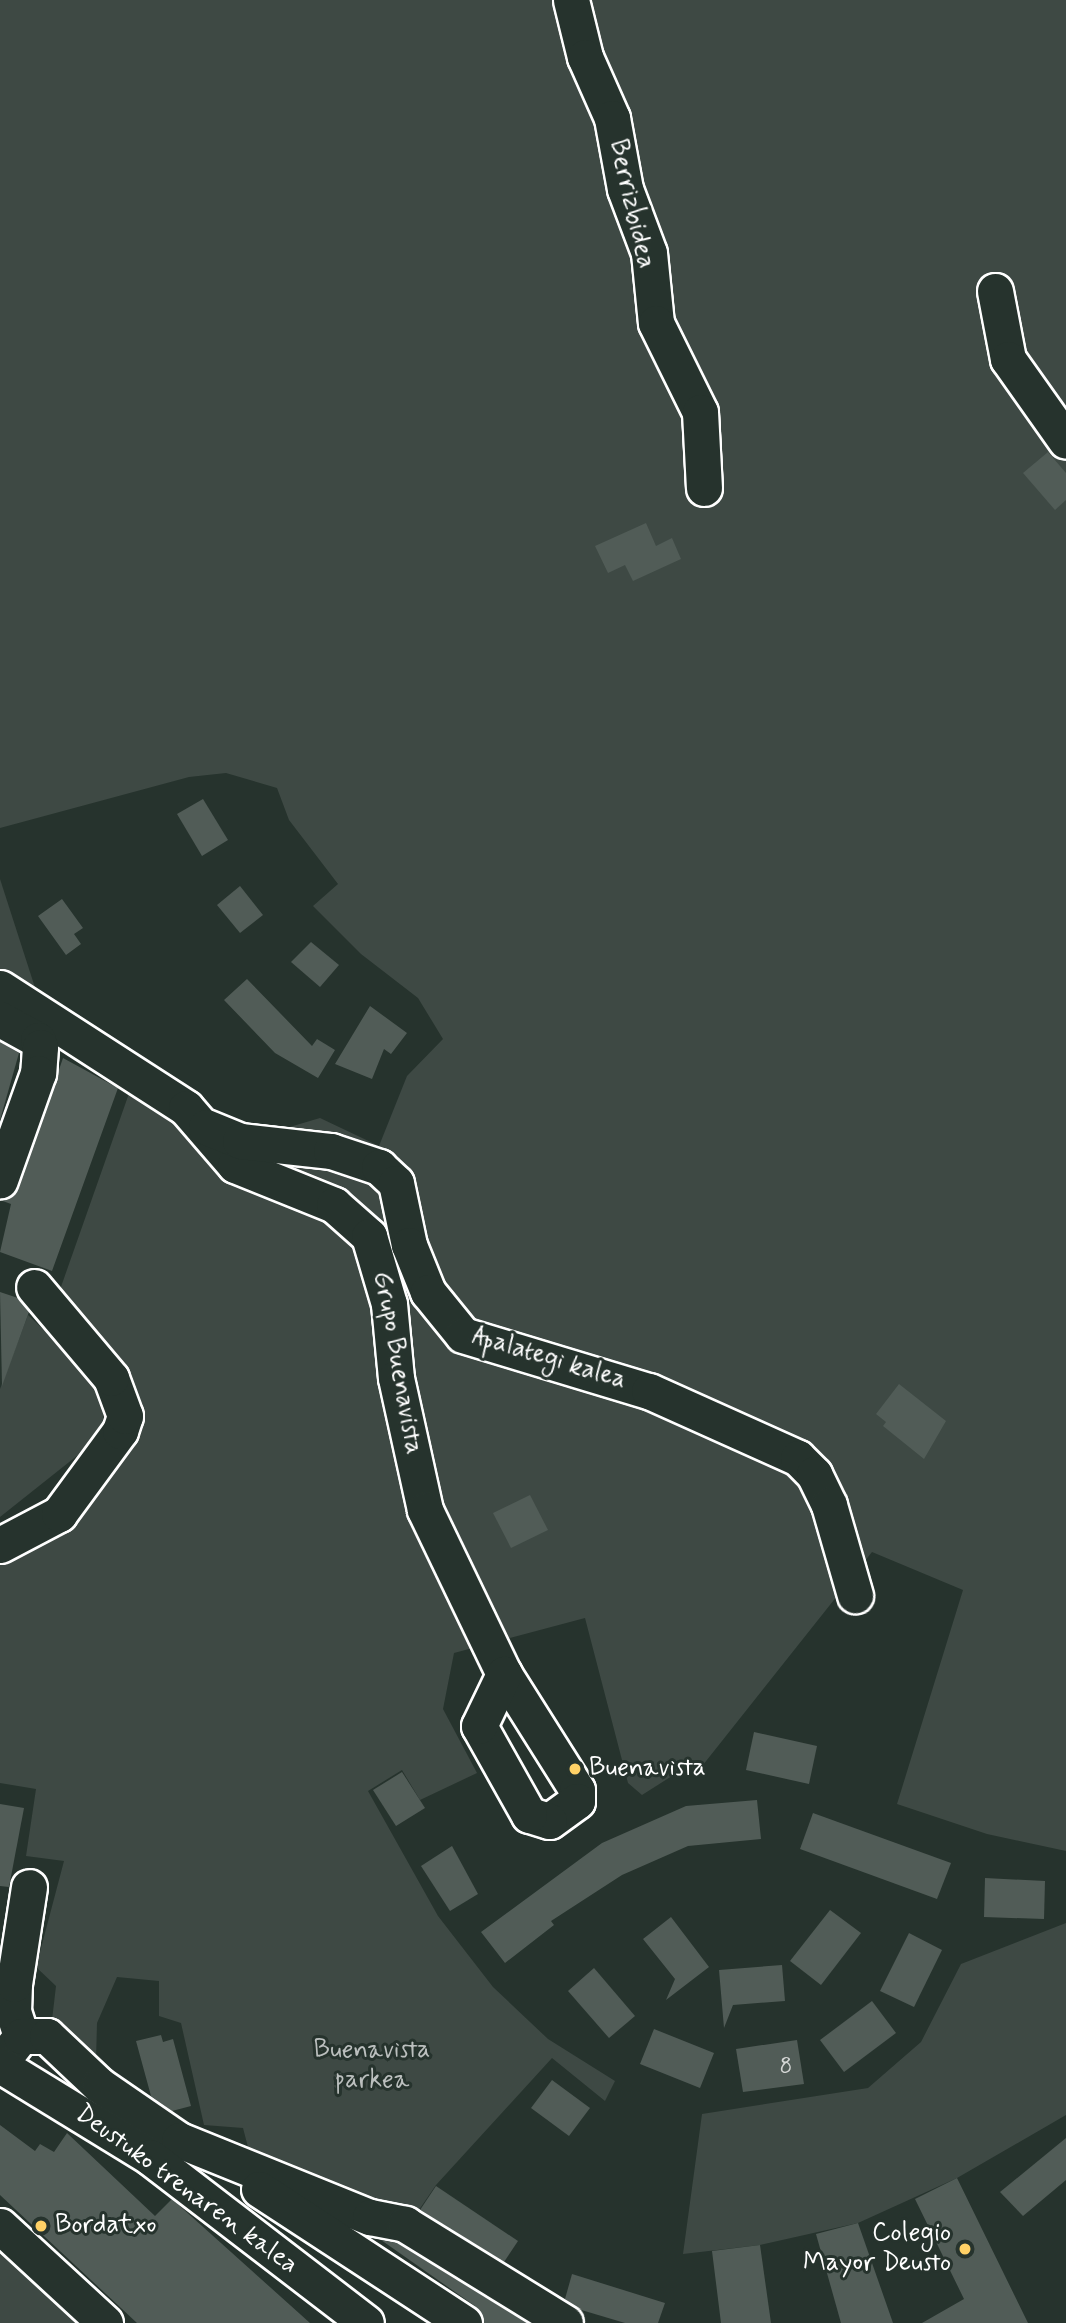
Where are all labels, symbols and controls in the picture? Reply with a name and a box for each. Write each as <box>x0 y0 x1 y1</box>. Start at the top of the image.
street label: Berrizbidea <box>601 136 661 272</box>
street label: Grupo Buenavista <box>366 1269 428 1457</box>
street label: Apalategi kalea <box>467 1320 631 1398</box>
place label: Buenavista <box>589 1753 706 1785</box>
marker: Buenavista <box>567 1761 583 1777</box>
park label: Buenavista parkea <box>314 2035 430 2096</box>
house number: 8 <box>780 2053 792 2081</box>
street label: Deustuko trenaren kalea <box>67 2097 305 2283</box>
place label: Bordatxo <box>55 2210 157 2242</box>
marker: Bordatxo <box>33 2218 49 2234</box>
place label: Colegio Mayor Deusto <box>805 2218 951 2280</box>
marker: Colegio Mayor Deusto <box>957 2241 973 2257</box>

